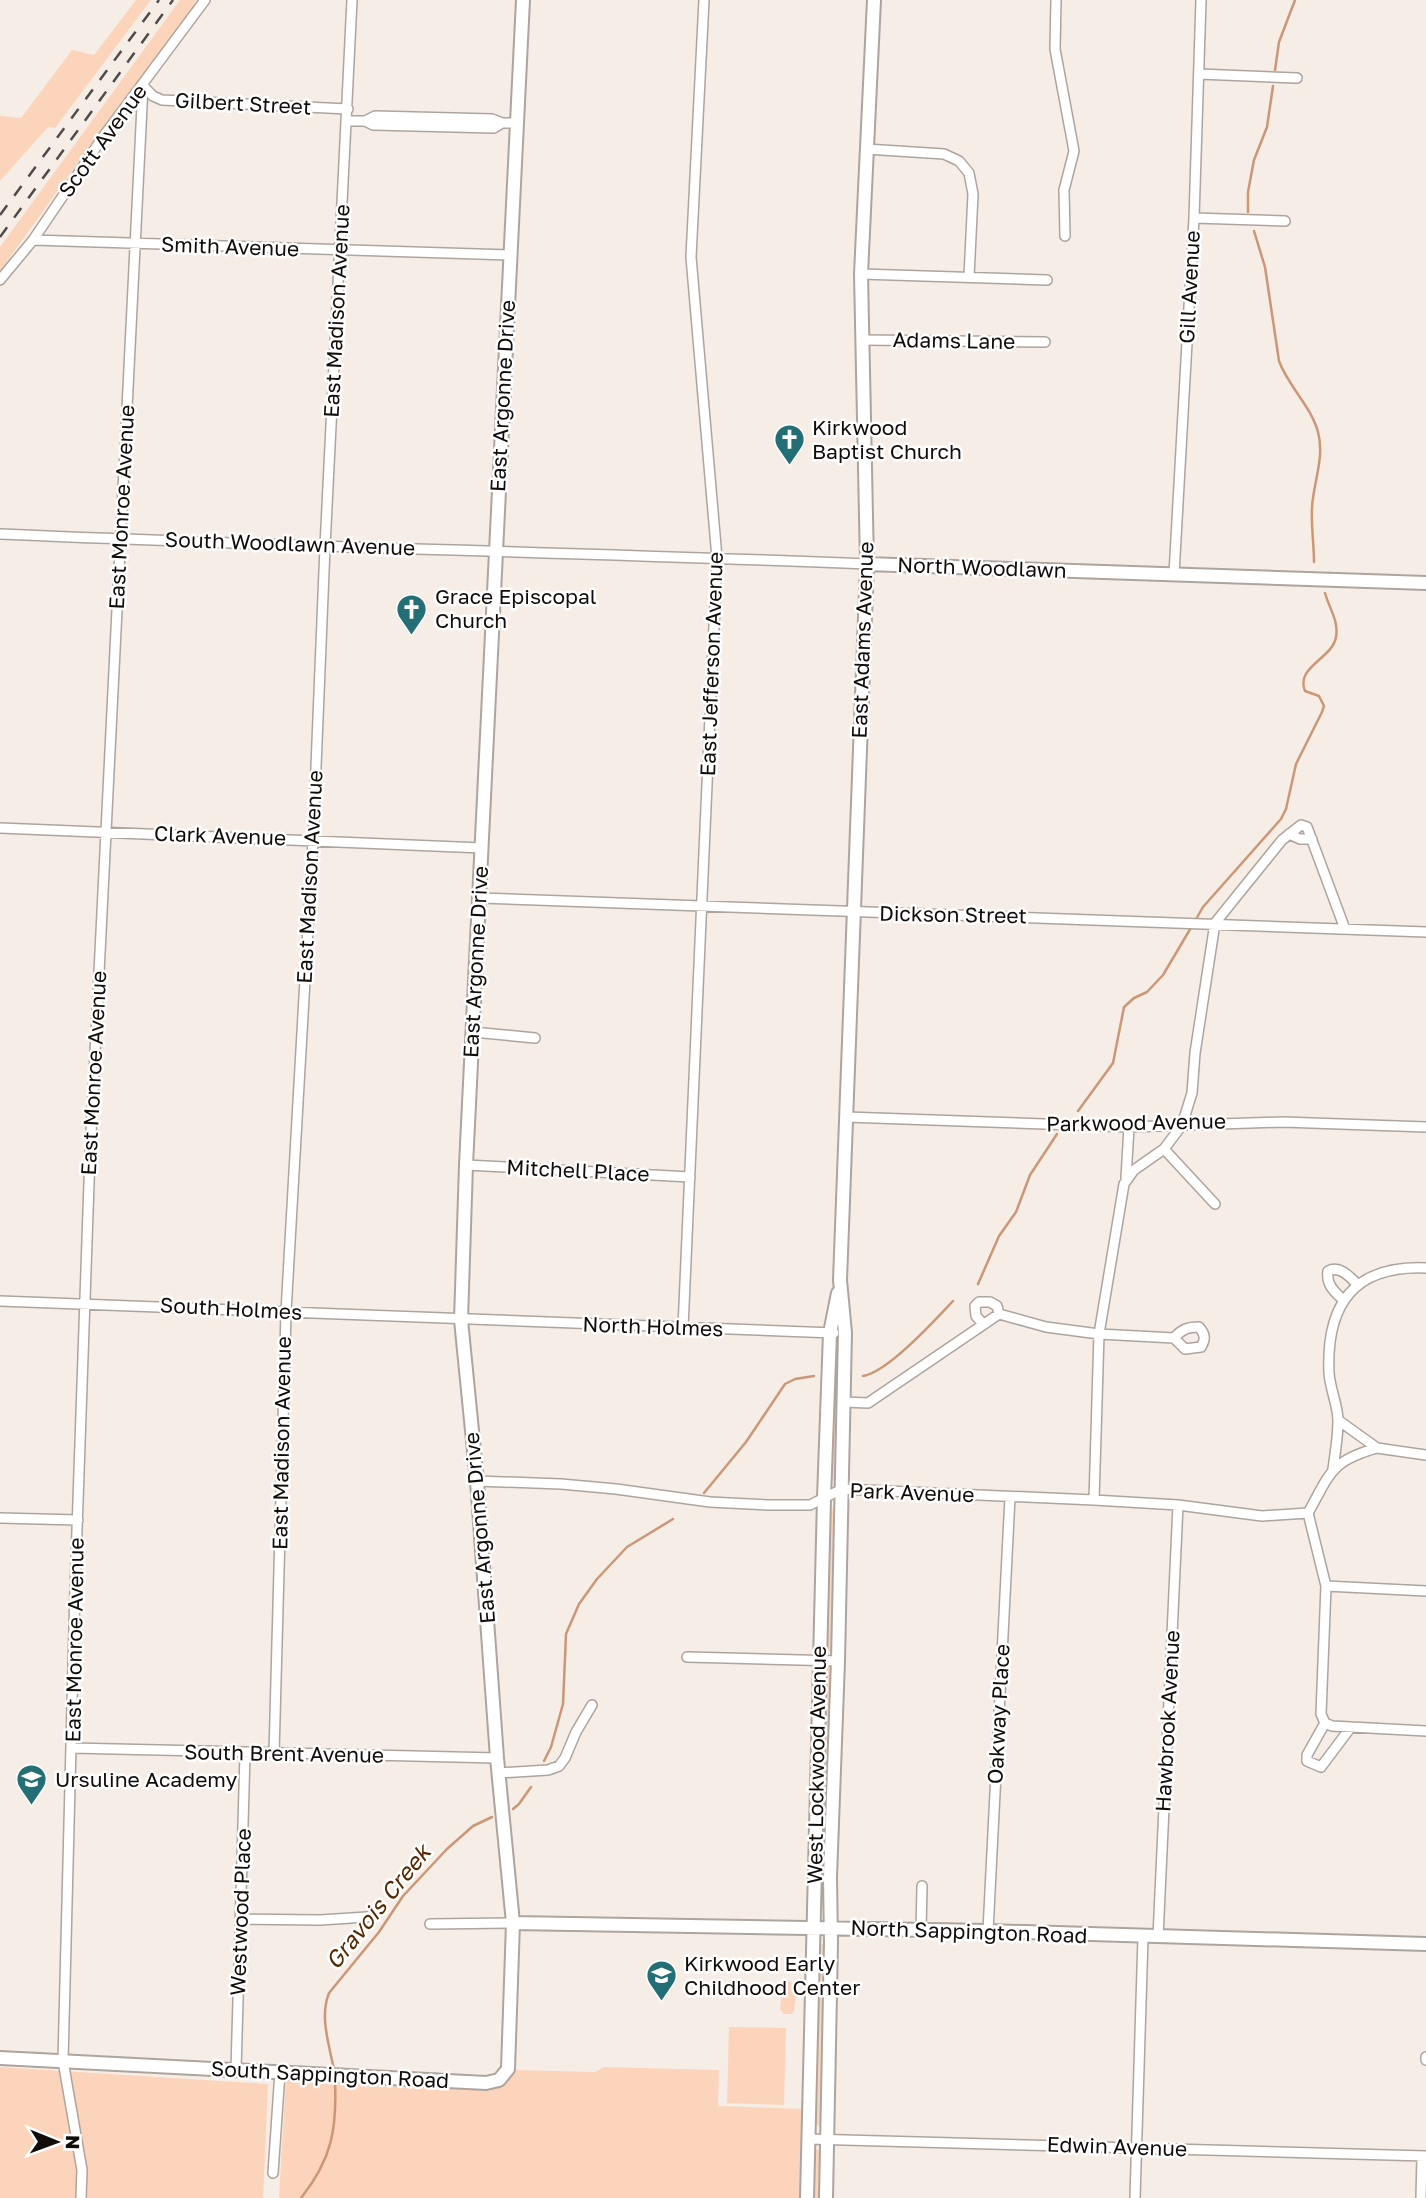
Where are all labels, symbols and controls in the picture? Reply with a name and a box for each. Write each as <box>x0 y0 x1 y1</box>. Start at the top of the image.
street label: Scott Avenue <box>52 79 152 202</box>
street label: Gilbert Street <box>174 86 312 120</box>
street label: East Madison Avenue <box>317 204 355 418</box>
street label: Gill Avenue <box>1173 230 1205 344</box>
street label: Smith Avenue <box>160 231 300 261</box>
street label: East Argonne Drive <box>484 299 520 493</box>
street label: Adams Lane <box>892 326 1016 354</box>
street label: East Monroe Avenue <box>103 404 139 610</box>
place label: Kirkwood Baptist Church <box>812 414 962 464</box>
church icon: Kirkwood Baptist Church <box>772 423 806 467</box>
street label: South Woodlawn Avenue <box>164 526 416 560</box>
street label: East Adams Avenue <box>846 541 878 739</box>
street label: East Jefferson Avenue <box>694 551 728 777</box>
street label: North Woodlawn <box>897 551 1067 583</box>
place label: Grace Episcopal Church <box>435 583 597 633</box>
church icon: Grace Episcopal Church <box>395 592 429 636</box>
street label: East Madison Avenue <box>290 770 328 984</box>
street label: Clark Avenue <box>153 820 287 850</box>
street label: East Argonne Drive <box>457 865 493 1059</box>
street label: Dickson Street <box>879 900 1027 928</box>
street label: East Monroe Avenue <box>75 970 111 1176</box>
street label: Parkwood Avenue <box>1046 1107 1226 1137</box>
street label: Mitchell Place <box>506 1153 650 1187</box>
street label: South Holmes <box>159 1291 303 1325</box>
street label: North Holmes <box>582 1311 724 1341</box>
street label: East Madison Avenue <box>266 1336 296 1550</box>
street label: East Argonne Drive <box>458 1431 500 1625</box>
street label: Park Avenue <box>849 1477 975 1507</box>
street label: East Monroe Avenue <box>59 1537 89 1743</box>
street label: Hawbrook Avenue <box>1149 1629 1185 1812</box>
street label: Oakway Place <box>981 1643 1015 1785</box>
street label: West Lockwood Avenue <box>801 1646 831 1884</box>
street label: South Brent Avenue <box>184 1738 384 1768</box>
school or university icon: Ursuline Academy <box>15 1763 49 1807</box>
place label: Ursuline Academy <box>55 1766 237 1792</box>
street label: Westwood Place <box>224 1828 256 1996</box>
water label: Gravois Creek <box>319 1837 437 1974</box>
street label: North Sappington Road <box>850 1914 1088 1948</box>
place label: Kirkwood Early Childhood Center <box>684 1950 860 2000</box>
school or university icon: Kirkwood Early Childhood Center <box>644 1959 678 2003</box>
street label: South Sappington Road <box>210 2055 450 2093</box>
north arrow <box>21 2107 91 2177</box>
street label: Edwin Avenue <box>1046 2131 1188 2161</box>
text: N <box>62 2135 85 2150</box>

